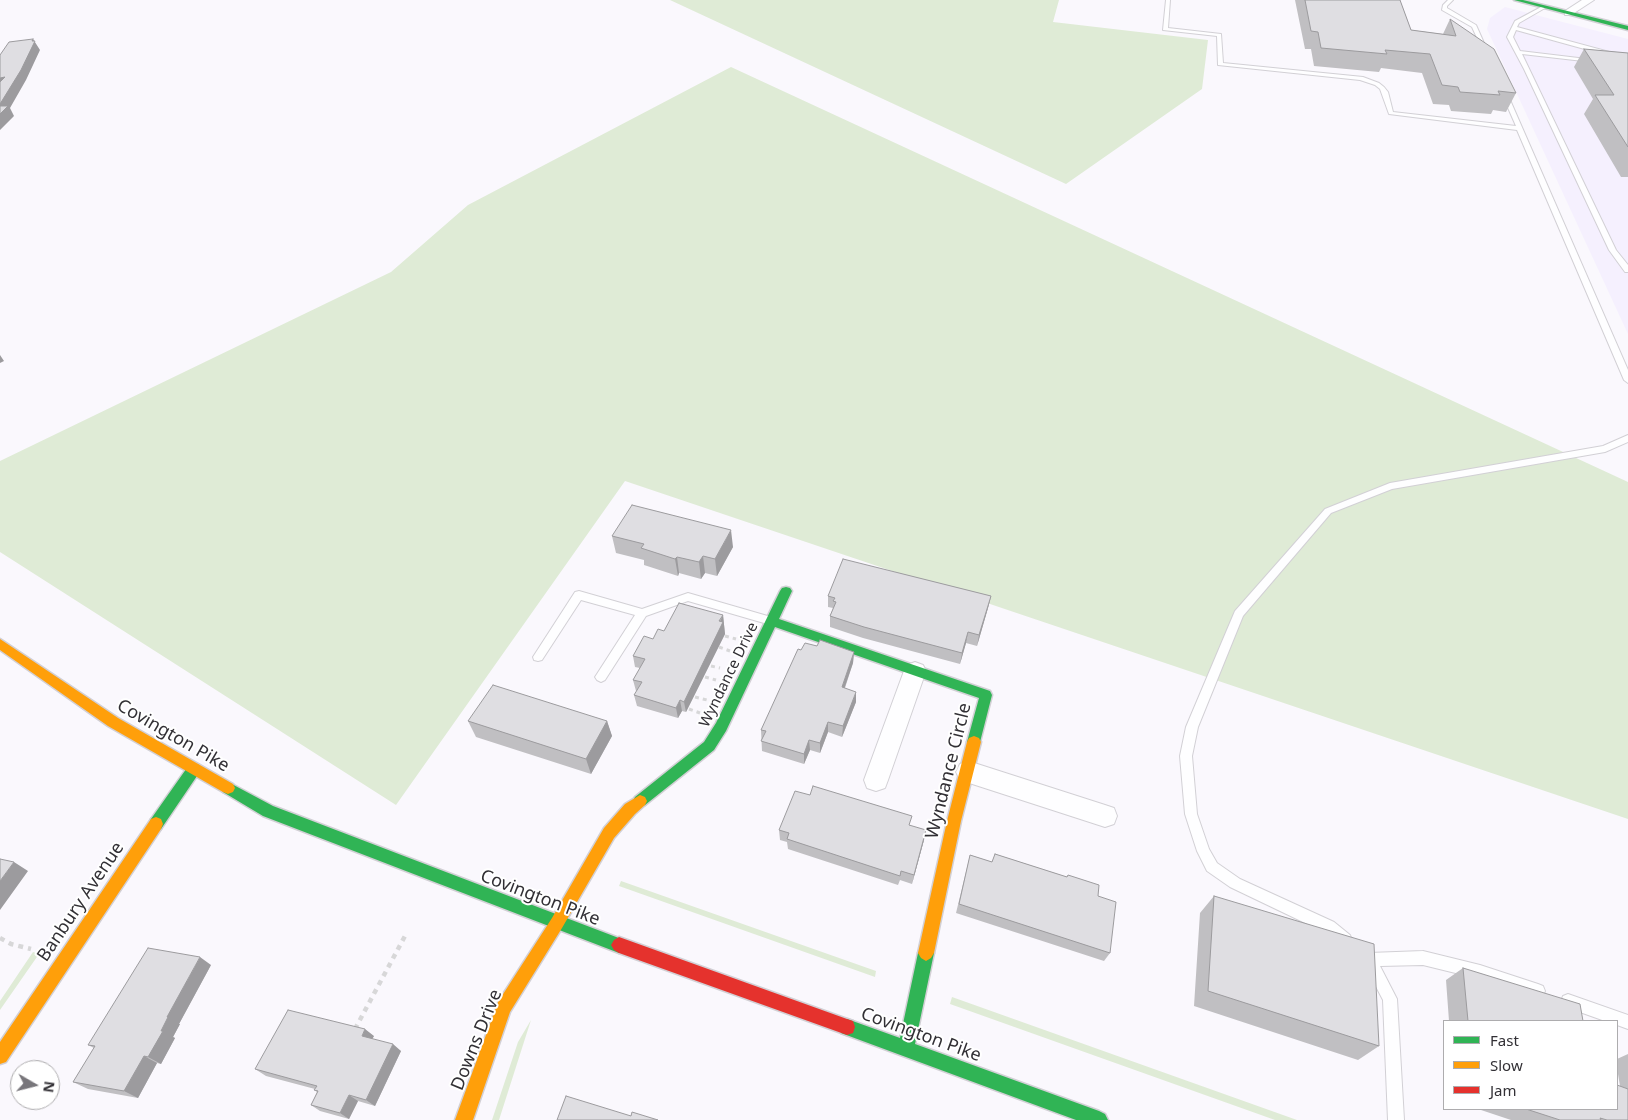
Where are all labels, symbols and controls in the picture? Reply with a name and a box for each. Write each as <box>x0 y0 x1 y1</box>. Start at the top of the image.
street label: Wyndance Drive <box>696 620 762 730</box>
street label: Covington Pike <box>113 695 233 777</box>
street label: Wyndance Circle <box>922 701 976 841</box>
street label: Banbury Avenue <box>33 838 129 966</box>
street label: Covington Pike <box>477 865 603 931</box>
street label: Downs Drive <box>447 986 507 1094</box>
street label: Covington Pike <box>858 1003 984 1067</box>
legend <box>1443 1020 1618 1110</box>
text: Fast <box>1490 1030 1519 1050</box>
text: Slow <box>1490 1055 1523 1075</box>
north arrow <box>10 1060 60 1110</box>
text: N <box>39 1080 60 1094</box>
text: Jam <box>1490 1080 1517 1100</box>

